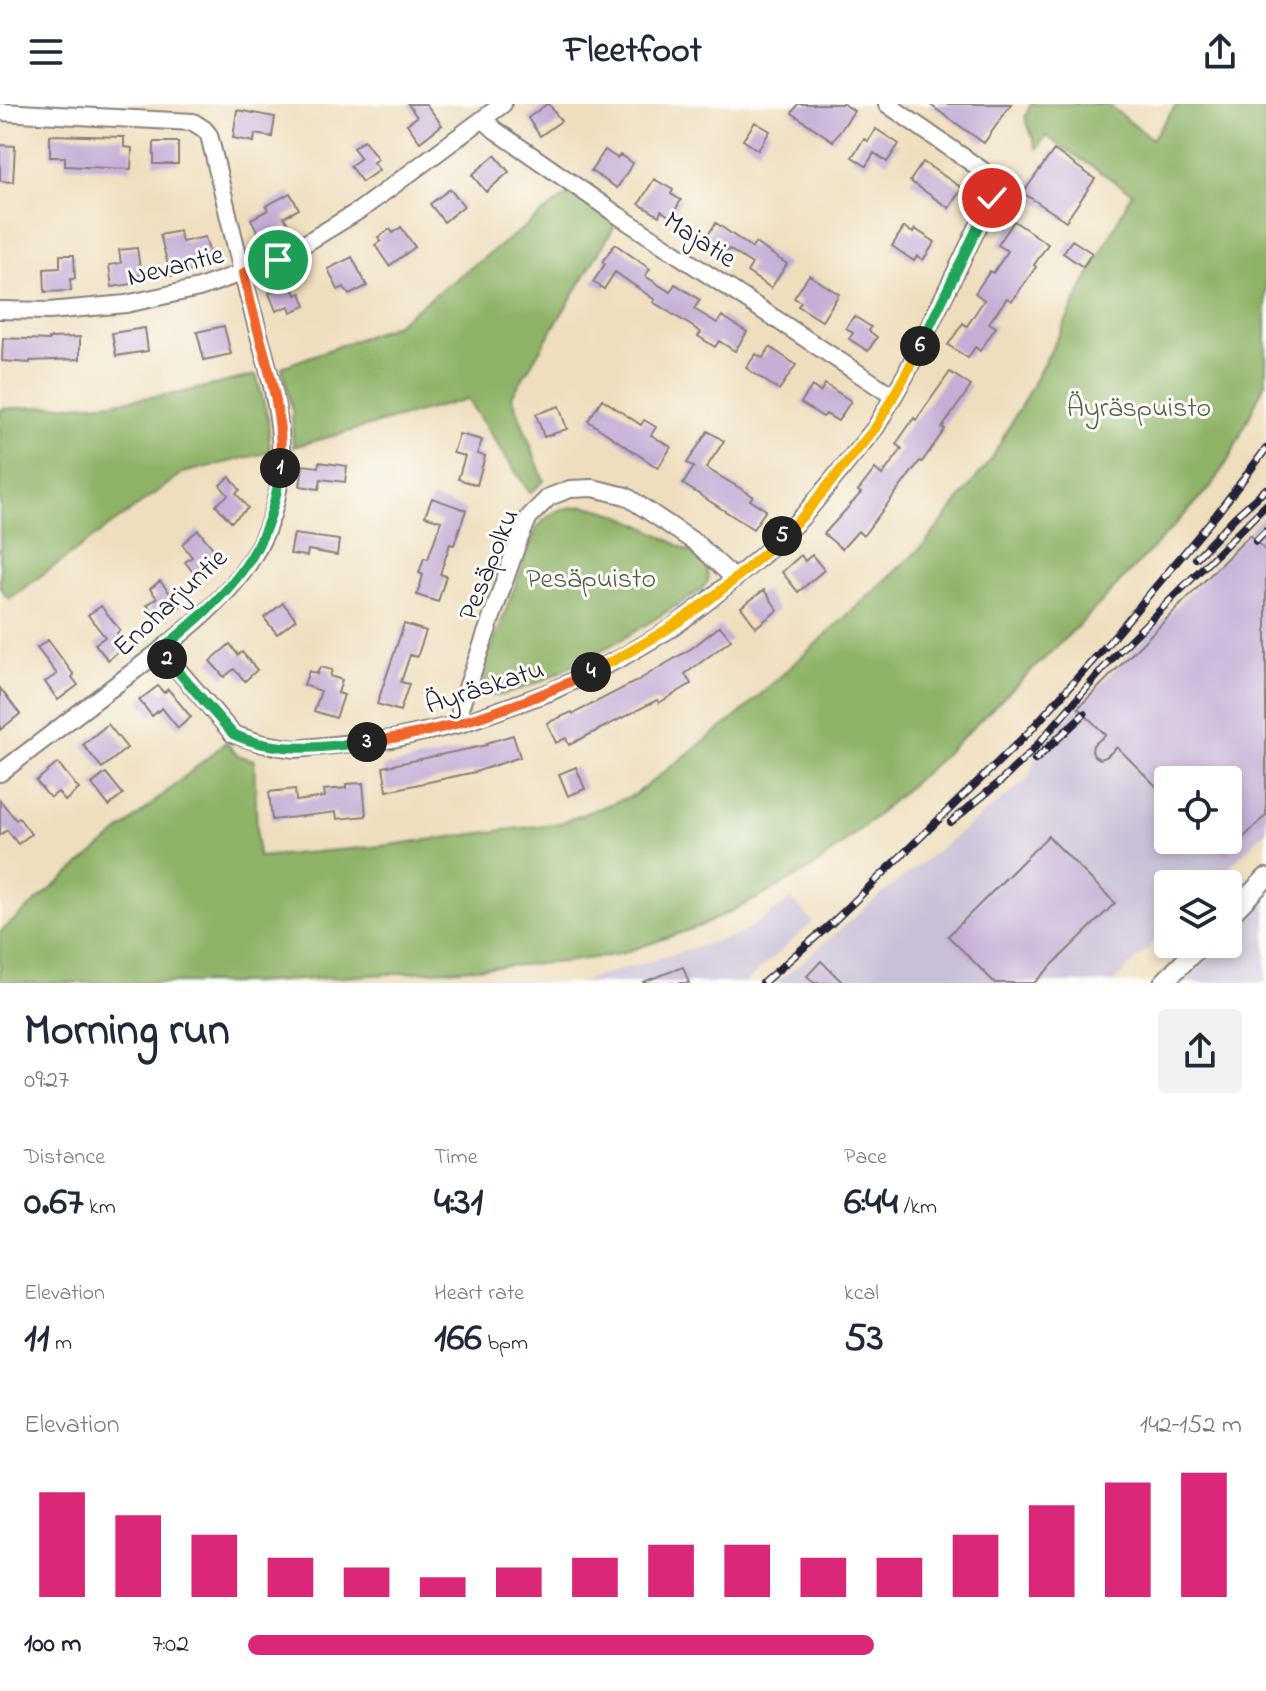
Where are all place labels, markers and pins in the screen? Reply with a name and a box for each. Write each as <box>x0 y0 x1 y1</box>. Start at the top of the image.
pin <box>958 164 1026 232</box>
pin <box>244 226 312 294</box>
pin: 6 <box>900 326 940 366</box>
pin: 1 <box>260 448 300 488</box>
pin: 5 <box>762 516 802 556</box>
pin: 2 <box>147 639 187 679</box>
pin: 4 <box>571 652 611 692</box>
pin: 3 <box>347 722 387 762</box>

